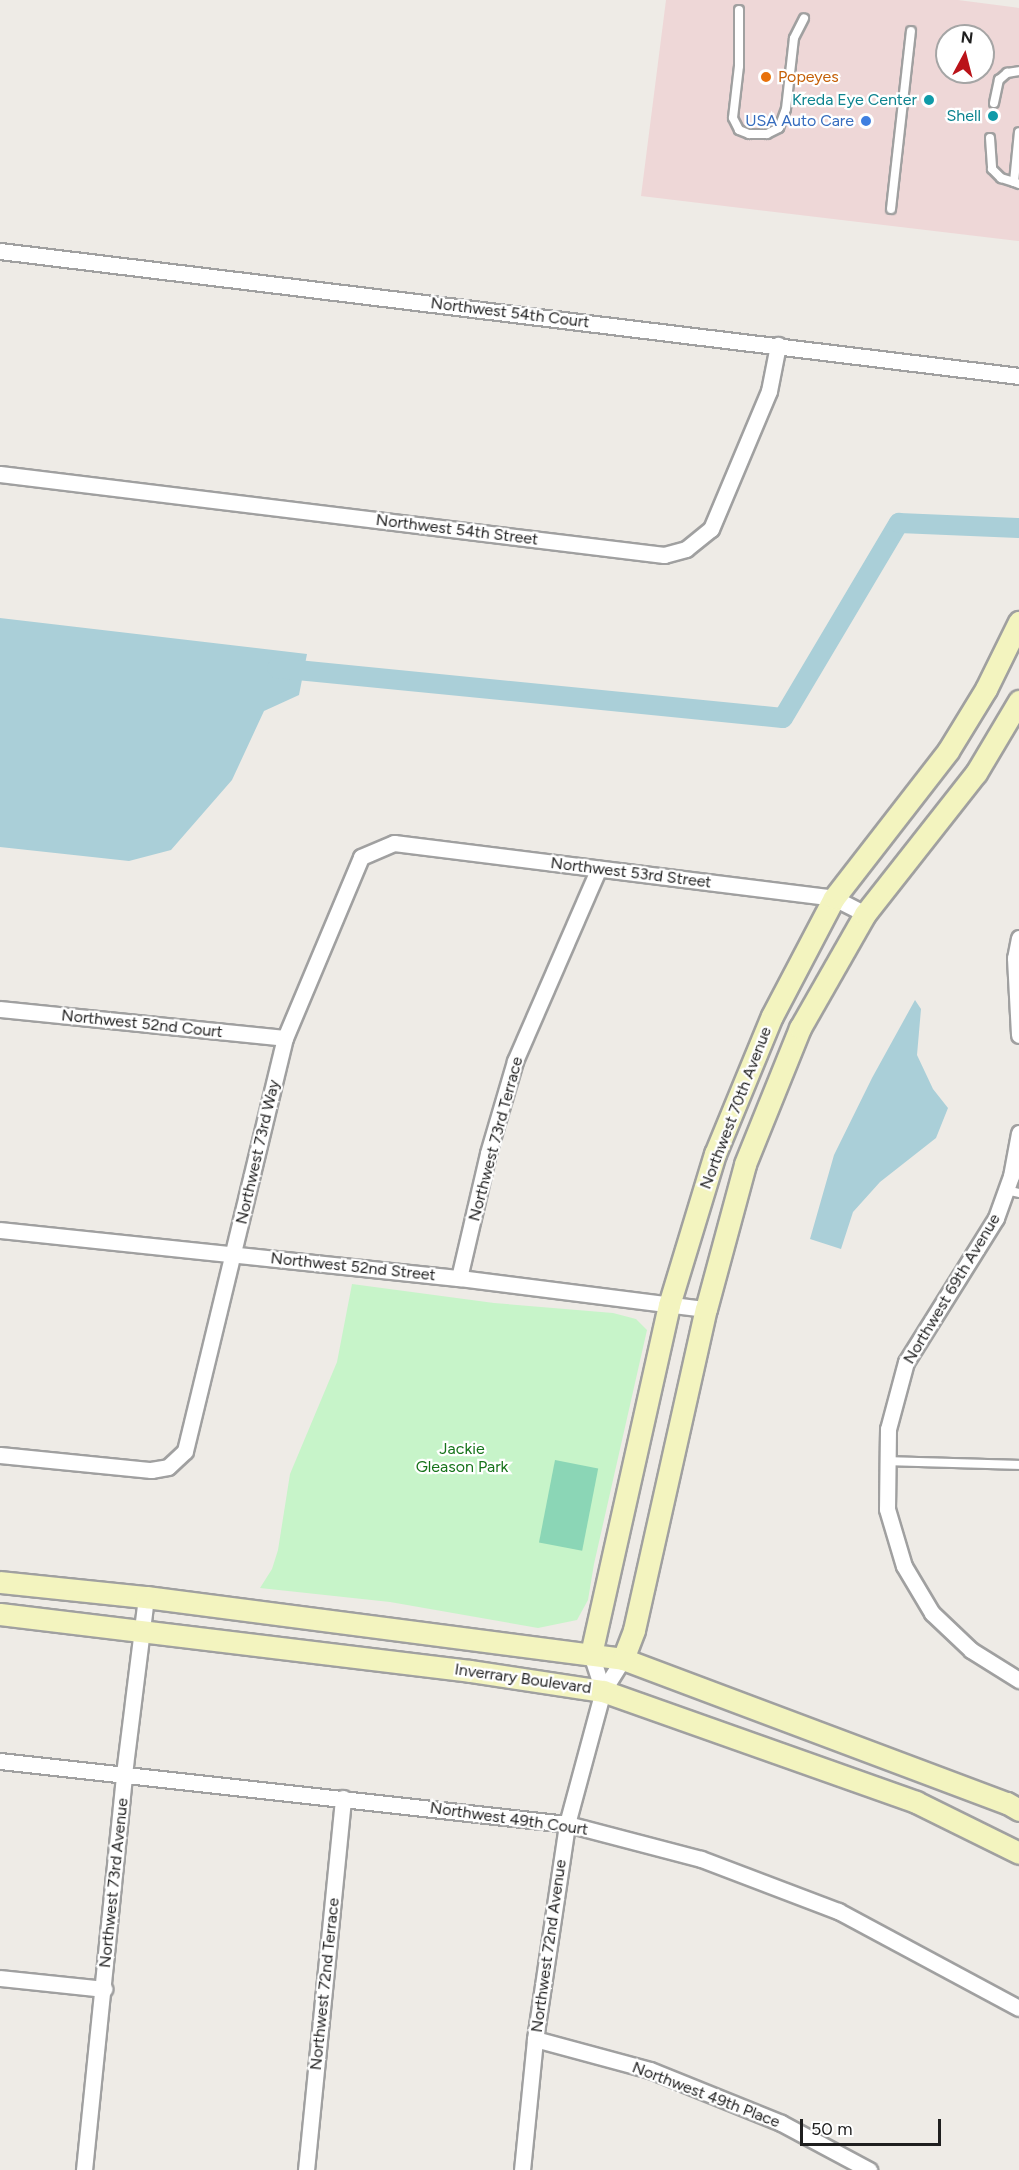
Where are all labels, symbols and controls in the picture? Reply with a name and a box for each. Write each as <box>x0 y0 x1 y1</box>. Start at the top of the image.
north arrow <box>935 24 995 84</box>
text: N <box>960 27 974 48</box>
place label: Popeyes <box>778 67 839 87</box>
marker: Popeyes <box>759 70 773 84</box>
place label: Kreda Eye Center <box>792 90 917 110</box>
marker: Kreda Eye Center <box>922 93 936 107</box>
place label: Shell <box>946 106 981 126</box>
marker: Shell <box>986 109 1000 123</box>
place label: USA Auto Care <box>745 111 854 131</box>
marker: USA Auto Care <box>859 114 873 128</box>
street label: Northwest 54th Court <box>430 294 590 332</box>
street label: Northwest 54th Street <box>375 511 539 549</box>
street label: Northwest 53rd Street <box>549 854 713 892</box>
street label: Northwest 52nd Court <box>60 1006 224 1042</box>
street label: Northwest 70th Avenue <box>696 1024 776 1192</box>
street label: Northwest 73rd Terrace <box>465 1055 527 1223</box>
street label: Northwest 73rd Way <box>232 1078 284 1226</box>
street label: Northwest 69th Avenue <box>900 1211 1004 1367</box>
street label: Northwest 52nd Street <box>270 1249 436 1285</box>
park label: Jackie Gleason Park <box>416 1439 508 1477</box>
street label: Inverrary Boulevard <box>453 1660 593 1698</box>
street label: Northwest 73rd Avenue <box>96 1797 132 1969</box>
street label: Northwest 49th Court <box>429 1798 589 1840</box>
street label: Northwest 72nd Avenue <box>527 1858 571 2034</box>
street label: Northwest 72nd Terrace <box>306 1897 344 2071</box>
street label: Northwest 49th Place <box>629 2058 783 2132</box>
scale bar <box>803 2107 944 2145</box>
text: 50 m <box>811 2118 853 2140</box>

